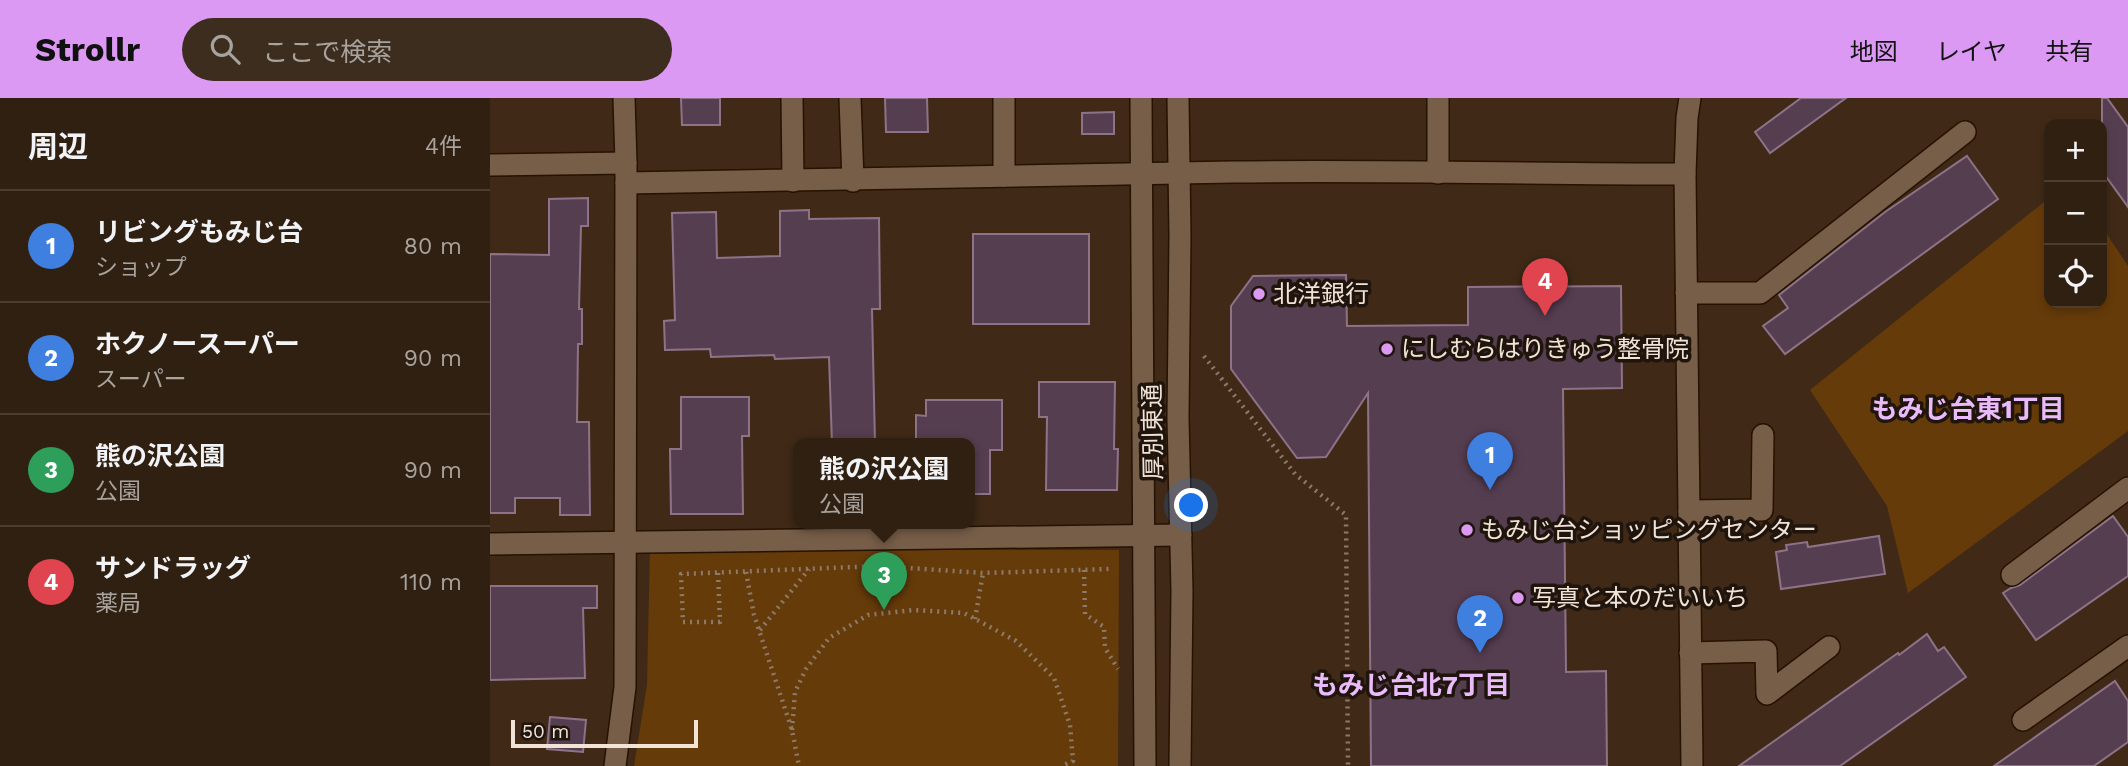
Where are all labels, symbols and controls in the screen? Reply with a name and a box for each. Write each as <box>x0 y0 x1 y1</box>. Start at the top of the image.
search box <box>182 18 672 81</box>
text: Strollr <box>35 30 140 69</box>
icon: search <box>206 30 244 68</box>
text: ここで検索 <box>262 37 392 67</box>
text: 地図 <box>1850 38 1898 66</box>
text: レイヤ <box>1936 38 2007 66</box>
text: 共有 <box>2045 38 2093 66</box>
map controls <box>2044 119 2107 308</box>
button: + <box>2044 119 2107 182</box>
text: 周辺 <box>28 129 88 164</box>
text: 4件 <box>425 133 462 160</box>
button: − <box>2044 182 2107 245</box>
text: リビングもみじ台 <box>95 217 303 247</box>
text: 1 <box>46 233 56 260</box>
text: 80 m <box>404 233 462 260</box>
button: locate <box>2044 245 2107 308</box>
text: ショップ <box>95 254 187 281</box>
pin: 4 <box>1522 258 1568 316</box>
place label: 北洋銀行 <box>1273 280 1369 308</box>
marker: 北洋銀行 <box>1251 286 1267 302</box>
text: ホクノースーパー <box>95 329 300 359</box>
place label: にしむらはりきゅう整骨院 <box>1401 335 1689 363</box>
marker: にしむらはりきゅう整骨院 <box>1379 341 1395 357</box>
text: 2 <box>44 345 58 372</box>
text: 90 m <box>404 345 462 372</box>
text: スーパー <box>95 366 187 393</box>
street label: 厚別東通 <box>1138 384 1168 480</box>
district label: もみじ台東1丁目 <box>1871 394 2065 424</box>
pin: 1 <box>1467 432 1513 490</box>
popup <box>793 438 975 529</box>
text: 熊の沢公園 <box>95 441 225 471</box>
text: 熊の沢公園 <box>819 454 949 484</box>
text: 3 <box>44 457 58 484</box>
text: 90 m <box>404 457 462 484</box>
text: 公園 <box>95 478 141 505</box>
your location <box>1174 488 1208 522</box>
text: 公園 <box>819 491 865 518</box>
place label: もみじ台ショッピングセンター <box>1481 516 1817 544</box>
marker: もみじ台ショッピングセンター <box>1459 522 1475 538</box>
pin: 3 <box>861 552 907 610</box>
text: サンドラッグ <box>95 553 251 583</box>
text: 4 <box>44 569 58 596</box>
text: 110 m <box>400 569 462 596</box>
place label: 写真と本のだいいち <box>1532 584 1748 612</box>
text: 薬局 <box>95 590 141 617</box>
marker: 写真と本のだいいち <box>1510 590 1526 606</box>
pin: 2 <box>1457 595 1503 653</box>
district label: もみじ台北7丁目 <box>1312 670 1510 700</box>
scale bar <box>511 717 698 749</box>
text: 50 m <box>522 720 569 743</box>

